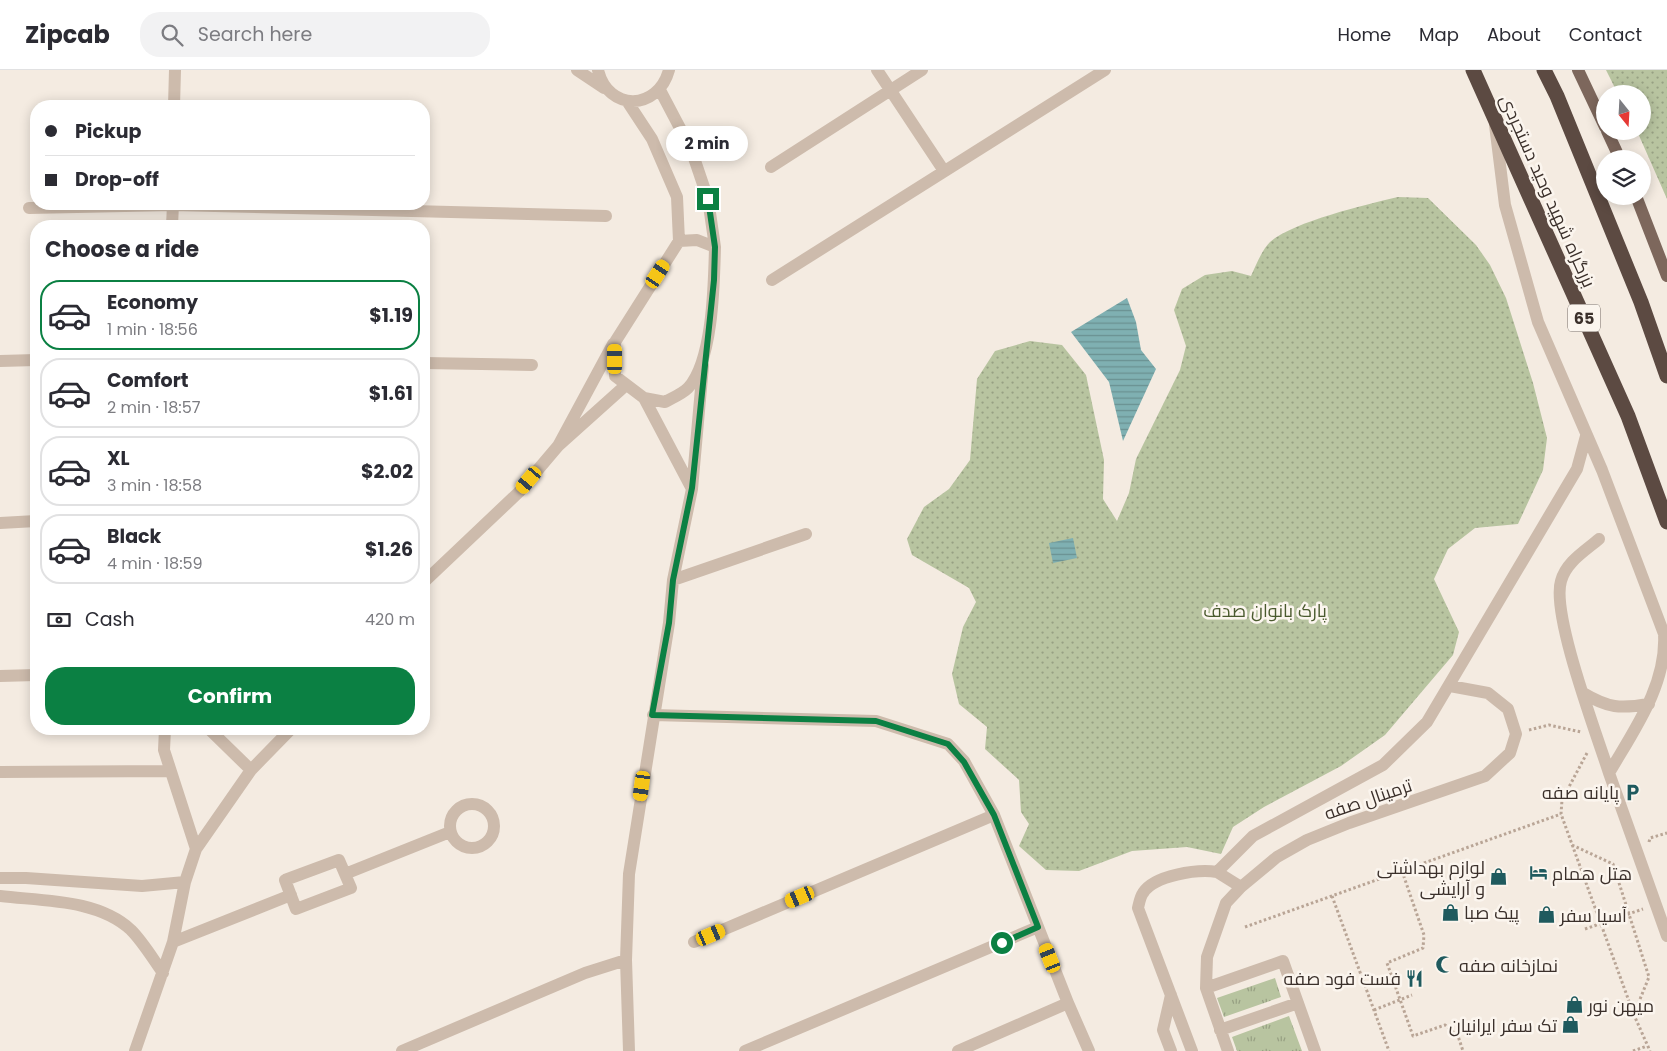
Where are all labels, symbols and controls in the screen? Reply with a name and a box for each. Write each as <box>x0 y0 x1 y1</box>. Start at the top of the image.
search box <box>140 12 490 57</box>
text: Zipcab <box>25 18 110 51</box>
icon: search <box>158 21 186 49</box>
text: Search here <box>198 21 312 48</box>
text: Home <box>1337 22 1391 47</box>
text: Map <box>1419 22 1459 47</box>
text: About <box>1487 22 1541 47</box>
text: Contact <box>1569 22 1642 47</box>
north arrow <box>1596 85 1651 140</box>
map controls <box>1596 85 1651 205</box>
street label: بزرگراه شهید وحید دستجردی <box>1494 91 1602 291</box>
text: Pickup <box>75 118 141 145</box>
callout: 2 min <box>667 126 749 162</box>
text: 2 min <box>685 132 729 155</box>
button: layers <box>1596 150 1651 205</box>
text: Drop-off <box>75 166 159 193</box>
route end <box>697 188 719 210</box>
text: Choose a ride <box>45 234 199 265</box>
car <box>643 257 672 291</box>
text: Economy <box>107 289 198 316</box>
icon: car <box>47 293 92 338</box>
text: $1.19 <box>369 302 413 329</box>
road number: 65 <box>1568 304 1600 332</box>
text: 1 min · 18:56 <box>107 318 198 341</box>
car <box>607 344 622 374</box>
text: Comfort <box>107 367 189 394</box>
icon: car <box>47 371 92 416</box>
text: $1.61 <box>369 380 413 407</box>
text: 2 min · 18:57 <box>107 396 200 419</box>
text: XL <box>107 445 130 472</box>
icon: car <box>47 449 92 494</box>
text: $2.02 <box>361 458 413 485</box>
car <box>513 464 544 496</box>
text: 3 min · 18:58 <box>107 474 202 497</box>
text: Black <box>107 523 161 550</box>
icon: car <box>47 527 92 572</box>
text: $1.26 <box>365 536 413 563</box>
text: 4 min · 18:59 <box>107 552 203 575</box>
park label: پارک بانوان صدف <box>1203 598 1327 623</box>
icon: cash <box>45 606 73 634</box>
text: Cash <box>85 606 135 633</box>
text: 420 m <box>365 608 415 631</box>
button: Confirm <box>45 667 415 725</box>
car <box>632 770 651 802</box>
street label: ترمینال صفه <box>1321 772 1415 826</box>
place label: پایانه صفه <box>1542 780 1619 805</box>
parking icon: پایانه صفه <box>1623 782 1643 802</box>
place label: لوازم بهداشتی و آرایشی <box>1377 855 1485 901</box>
place label: هتل همام <box>1552 861 1632 886</box>
hotel icon: هتل همام <box>1528 863 1548 883</box>
shop icon: لوازم بهداشتی و آرایشی <box>1489 867 1509 887</box>
car <box>783 884 816 910</box>
place label: پیک صبا <box>1464 900 1519 925</box>
shop icon: پیک صبا <box>1440 902 1460 922</box>
place label: آسیا سفر <box>1559 903 1627 928</box>
shop icon: آسیا سفر <box>1536 905 1556 925</box>
car <box>694 922 727 948</box>
route start <box>991 932 1013 954</box>
car <box>1037 941 1062 975</box>
place label: نمازخانه صفه <box>1459 953 1558 978</box>
mosque icon: نمازخانه صفه <box>1435 955 1455 975</box>
place label: فست فود صفه <box>1284 966 1401 991</box>
restaurant icon: فست فود صفه <box>1405 968 1425 988</box>
place label: میهن نور <box>1587 993 1654 1018</box>
shop icon: میهن نور <box>1564 995 1584 1015</box>
place label: تک سفر ایرانیان <box>1449 1013 1557 1038</box>
shop icon: تک سفر ایرانیان <box>1561 1015 1581 1035</box>

